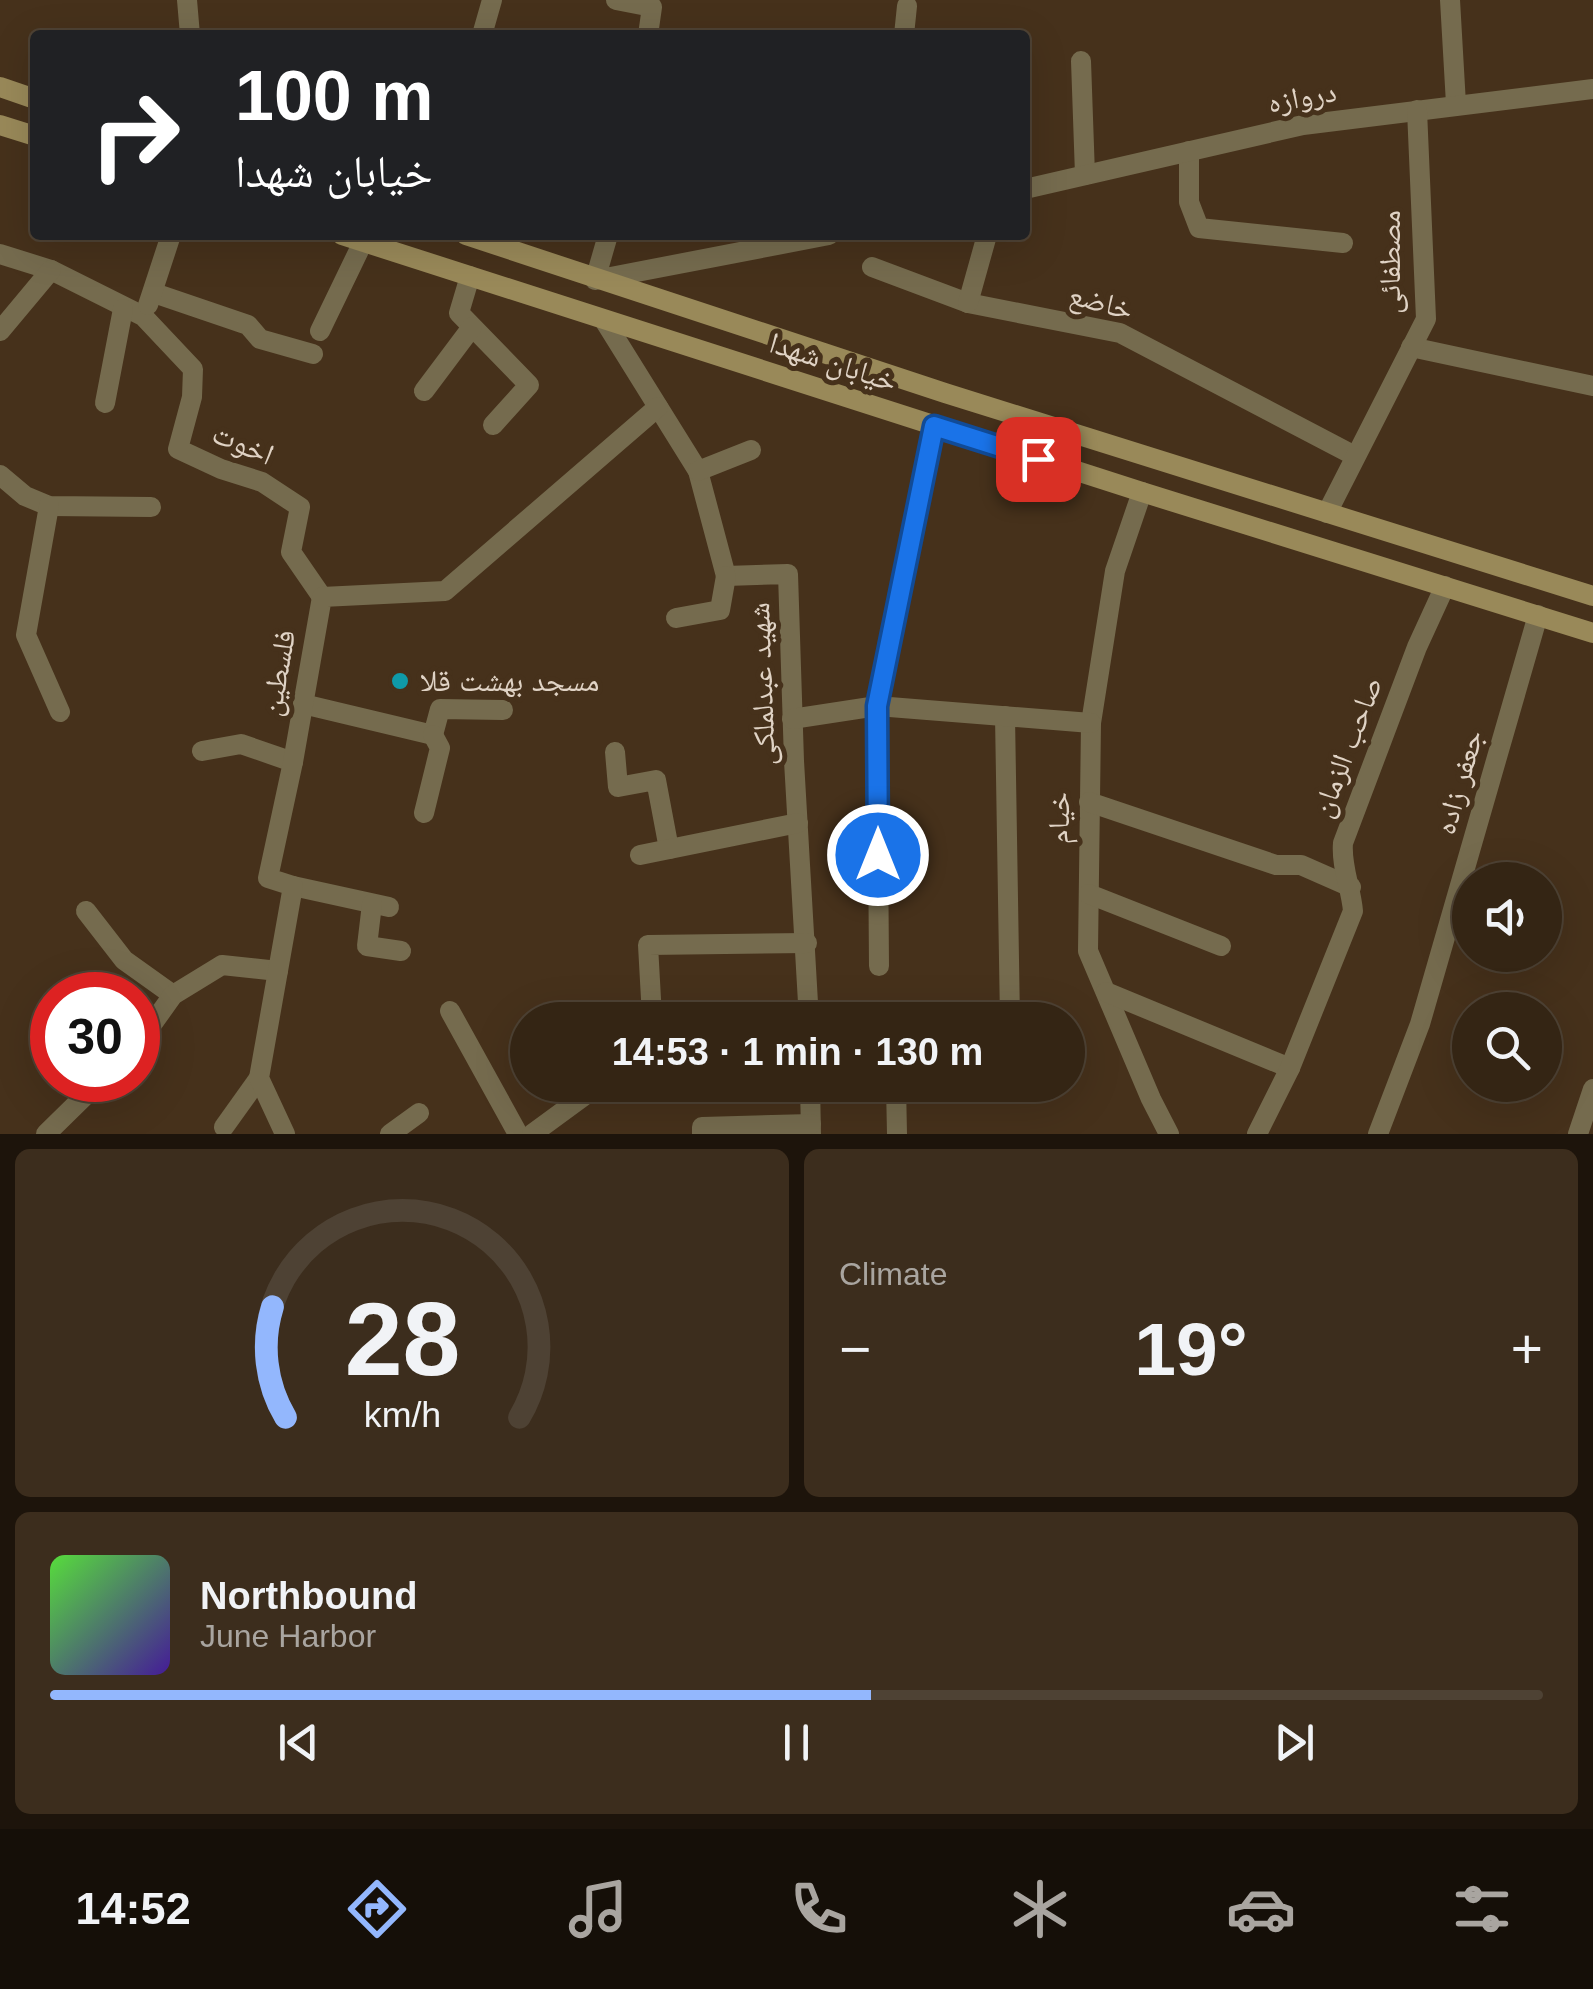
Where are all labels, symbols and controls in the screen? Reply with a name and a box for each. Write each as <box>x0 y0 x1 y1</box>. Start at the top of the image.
text: 100 m <box>235 57 433 135</box>
icon: right <box>70 70 200 200</box>
street label: دروازه <box>1265 74 1339 119</box>
text: خیابان شهدا <box>235 146 433 197</box>
street label: مصطفائی <box>1373 210 1408 314</box>
street label: خاضع <box>1065 277 1137 329</box>
street label: خیابان شهدا <box>765 325 901 399</box>
street label: اخوت <box>208 416 279 471</box>
pin <box>996 417 1081 502</box>
icon: arrive <box>1011 432 1066 487</box>
street label: شهید عبدلملکی <box>742 602 783 766</box>
street label: فلسطین <box>254 627 303 719</box>
place label: مسجد بهشت قلا <box>420 664 599 698</box>
marker: مسجد بهشت قلا <box>389 670 411 692</box>
street label: صاحب الزمان <box>1305 672 1390 822</box>
street label: جعفر زاده <box>1428 726 1489 838</box>
street label: خیام <box>1042 792 1078 844</box>
position arrow <box>826 803 930 907</box>
map controls <box>1452 862 1562 1102</box>
button: sound <box>1452 862 1562 972</box>
speed limit sign: 30 <box>30 972 160 1102</box>
button: search <box>1452 992 1562 1102</box>
text: 14:53 · 1 min · 130 m <box>612 1031 983 1073</box>
text: Climate <box>839 1256 947 1292</box>
text: 28 <box>344 1281 460 1397</box>
text: 19° <box>1134 1307 1248 1391</box>
text: − <box>839 1318 871 1380</box>
text: + <box>1511 1318 1543 1380</box>
text: km/h <box>363 1395 441 1435</box>
text: Northbound <box>200 1575 417 1617</box>
text: June Harbor <box>200 1618 376 1654</box>
icon: previous <box>271 1715 326 1770</box>
icon: pause <box>769 1715 824 1770</box>
icon: next <box>1267 1715 1322 1770</box>
icon: directions <box>342 1874 412 1944</box>
icon: music <box>563 1874 633 1944</box>
icon: phone <box>784 1874 854 1944</box>
icon: climate <box>1005 1874 1075 1944</box>
icon: car <box>1226 1874 1296 1944</box>
icon: filters <box>1447 1874 1517 1944</box>
text: 14:52 <box>76 1883 191 1934</box>

